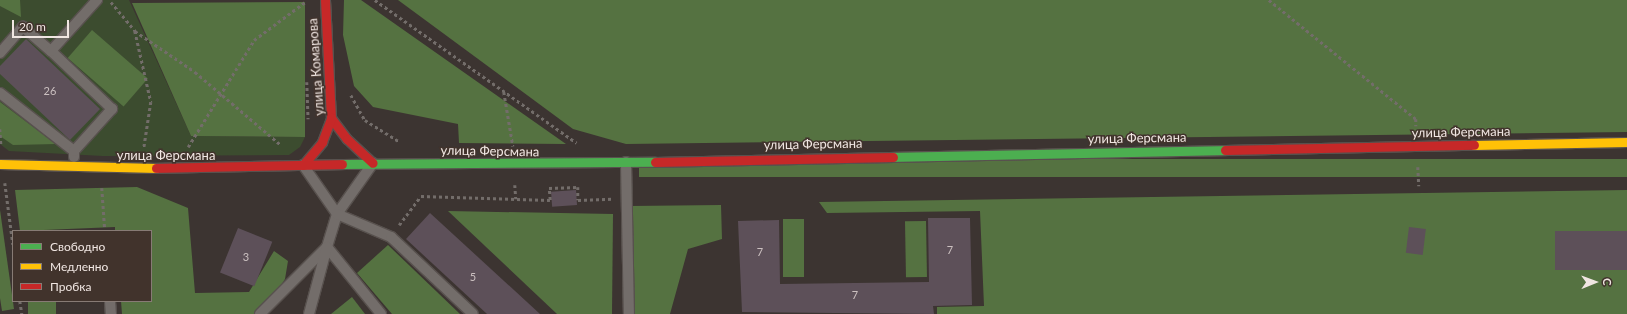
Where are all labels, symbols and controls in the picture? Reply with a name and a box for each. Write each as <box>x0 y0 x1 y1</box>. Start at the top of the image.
scale bar <box>14 12 71 38</box>
street label: улица Комарова <box>305 18 327 116</box>
text: 20 m <box>19 19 46 34</box>
house number: 26 <box>44 84 56 98</box>
street label: улица Ферсмана <box>1412 123 1510 141</box>
street label: улица Ферсмана <box>1088 129 1186 147</box>
street label: улица Ферсмана <box>764 135 862 153</box>
street label: улица Ферсмана <box>441 142 539 160</box>
street label: улица Ферсмана <box>117 147 215 163</box>
legend <box>12 230 152 302</box>
text: Свободно <box>50 239 105 254</box>
house number: 7 <box>947 243 953 257</box>
house number: 7 <box>757 245 763 259</box>
house number: 3 <box>243 250 249 264</box>
text: Медленно <box>50 259 108 274</box>
north arrow <box>1575 262 1615 302</box>
house number: 5 <box>470 270 476 284</box>
text: С <box>1601 278 1614 286</box>
text: Пробка <box>50 279 91 294</box>
house number: 7 <box>852 288 858 302</box>

